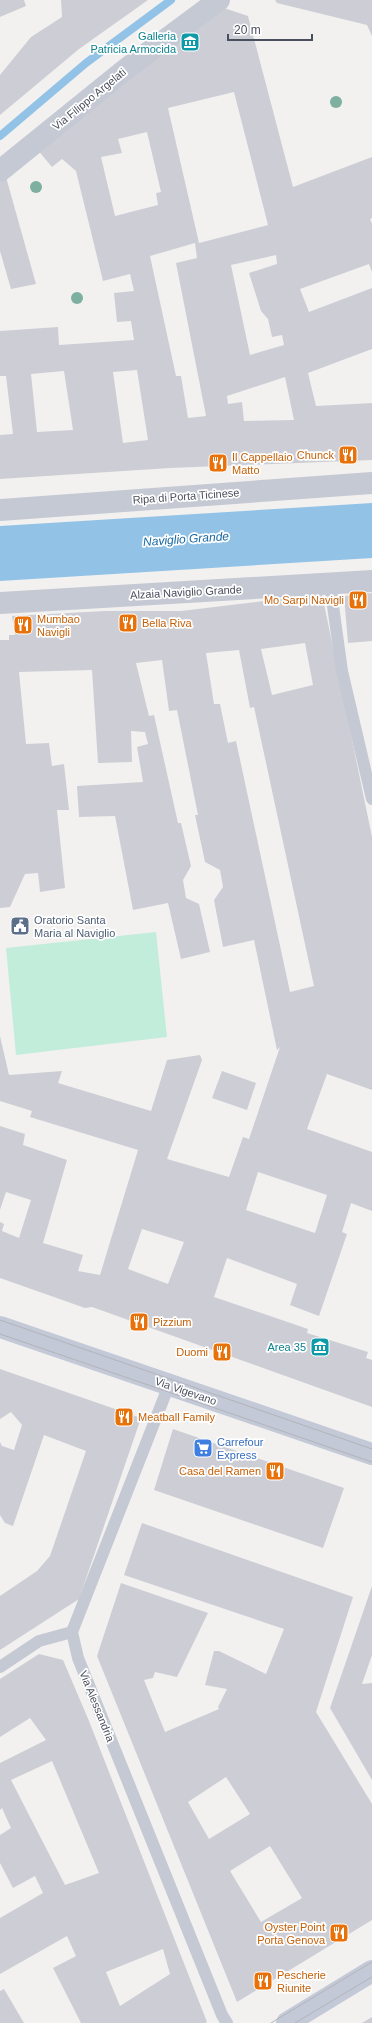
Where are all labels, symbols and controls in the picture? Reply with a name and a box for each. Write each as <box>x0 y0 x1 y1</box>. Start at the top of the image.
scale bar <box>228 16 312 42</box>
text: 20 m <box>234 23 261 37</box>
place label: Galleria Patricia Armocida <box>90 30 177 55</box>
museum icon: Galleria Patricia Armocida <box>179 31 201 53</box>
street label: Via Filippo Argelati <box>50 66 128 132</box>
restaurant icon: Chunck <box>337 444 359 466</box>
place label: Chunck <box>297 449 335 461</box>
place label: Il Cappellaio Matto <box>232 451 293 476</box>
restaurant icon: Il Cappellaio Matto <box>207 452 229 474</box>
street label: Ripa di Porta Ticinese <box>132 486 240 506</box>
water label: Naviglio Grande <box>143 529 230 549</box>
street label: Alzaia Naviglio Grande <box>130 583 242 601</box>
restaurant icon: Mo Sarpi Navigli <box>347 589 369 611</box>
place label: Mo Sarpi Navigli <box>264 594 344 606</box>
restaurant icon: Bella Riva <box>117 612 139 634</box>
place label: Mumbao Navigli <box>37 613 80 638</box>
restaurant icon: Mumbao Navigli <box>12 614 34 636</box>
place label: Bella Riva <box>142 617 192 629</box>
place label: Oratorio Santa Maria al Naviglio <box>34 914 115 939</box>
public building icon: Oratorio Santa Maria al Naviglio <box>9 915 31 937</box>
restaurant icon: Pizzium <box>128 1311 150 1333</box>
place label: Pizzium <box>153 1316 192 1328</box>
museum icon: Area 35 <box>309 1336 331 1358</box>
restaurant icon: Duomi <box>211 1341 233 1363</box>
place label: Area 35 <box>267 1341 306 1353</box>
place label: Duomi <box>176 1346 208 1358</box>
street label: Via Vigevano <box>154 1375 218 1407</box>
restaurant icon: Meatball Family <box>113 1406 135 1428</box>
place label: Meatball Family <box>138 1411 216 1423</box>
place label: Carrefour Express <box>217 1436 264 1461</box>
supermarket icon: Carrefour Express <box>192 1437 214 1459</box>
restaurant icon: Casa del Ramen <box>264 1460 286 1482</box>
place label: Casa del Ramen <box>179 1465 261 1477</box>
street label: Via Alessandria <box>77 1669 117 1744</box>
place label: Oyster Point Porta Genova <box>257 1921 326 1946</box>
restaurant icon: Oyster Point Porta Genova <box>328 1922 350 1944</box>
place label: Pescherie Riunite <box>277 1969 326 1994</box>
restaurant icon: Pescherie Riunite <box>252 1970 274 1992</box>

